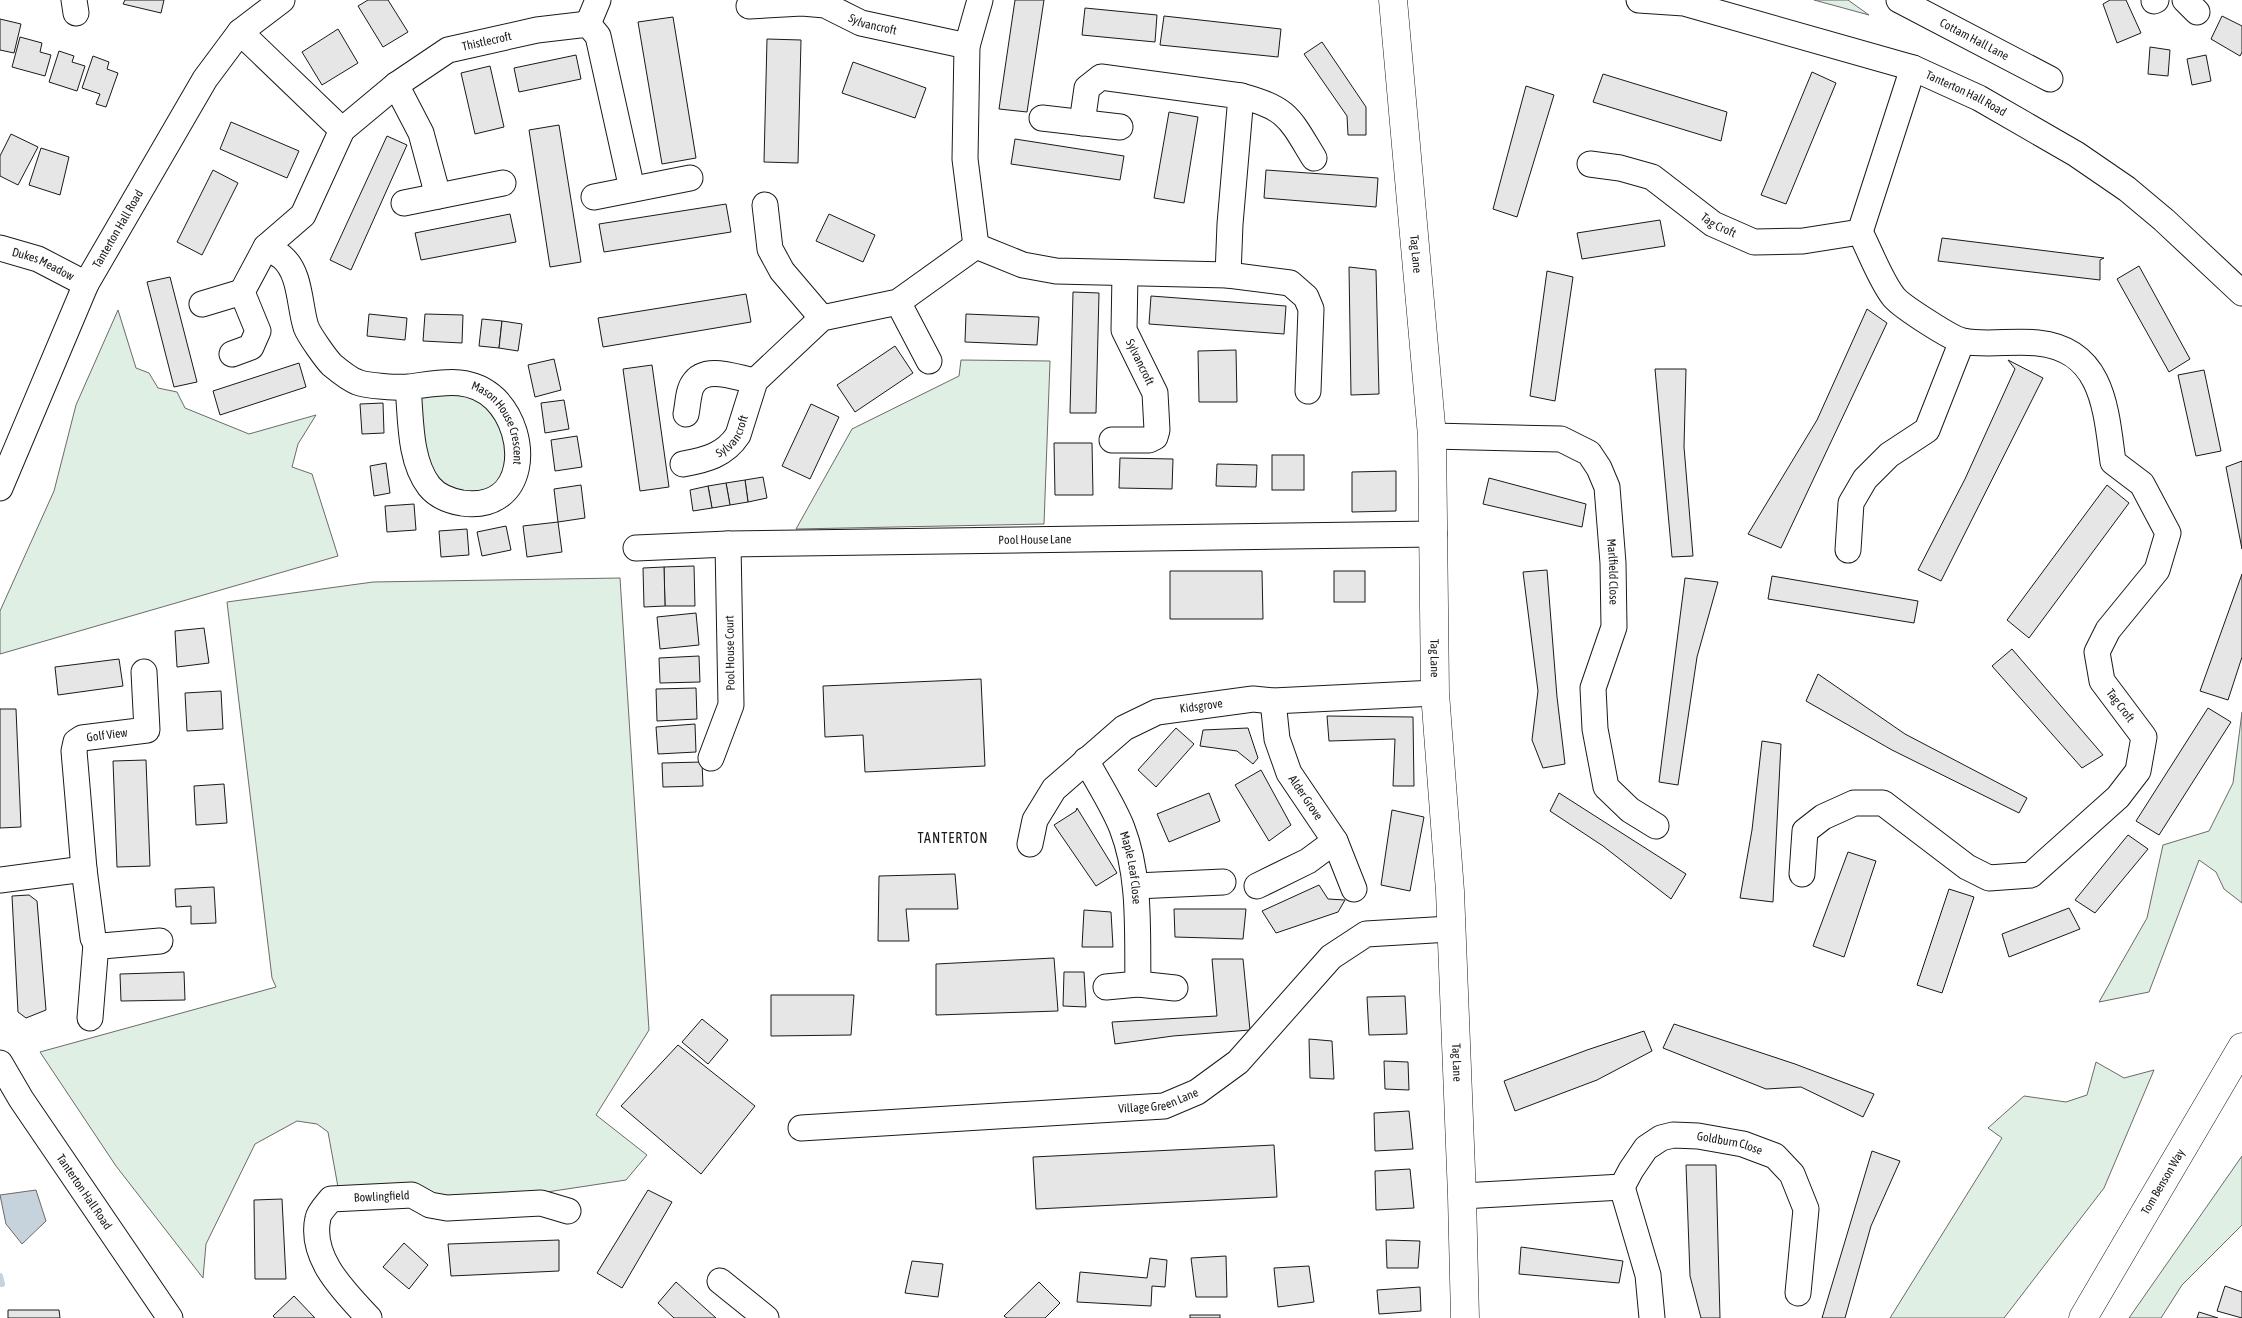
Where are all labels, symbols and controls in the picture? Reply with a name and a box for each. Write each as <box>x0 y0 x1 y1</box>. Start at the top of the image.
street label: Sylvancroft <box>846 11 899 38</box>
street label: Cottam Hall Lane <box>1937 16 2011 63</box>
street label: Thistlecroft <box>461 29 513 54</box>
street label: Tanterton Hall Road <box>1924 68 2009 119</box>
street label: Tanterton Hall Road <box>90 187 146 271</box>
street label: Tag Croft <box>1698 210 1739 241</box>
street label: Tag Lane <box>1407 234 1424 274</box>
street label: Dukes Meadow <box>10 245 76 284</box>
street label: Sylvancroft <box>1123 337 1157 388</box>
street label: Mason House Crescent <box>469 379 525 466</box>
street label: Sylvancroft <box>713 413 751 460</box>
street label: Pool House Lane <box>998 532 1072 547</box>
street label: Marlfield Close <box>1604 538 1621 605</box>
street label: Pool House Court <box>722 615 738 691</box>
street label: Tag Lane <box>1427 639 1442 678</box>
street label: Tag Croft <box>2103 686 2138 725</box>
street label: Kidsgrove <box>1179 696 1224 716</box>
street label: Golf View <box>86 726 128 744</box>
street label: Alder Grove <box>1286 773 1326 823</box>
district label: TANTERTON <box>917 830 989 846</box>
street label: Maple Leaf Close <box>1117 830 1144 905</box>
street label: Tag Lane <box>1449 1043 1464 1082</box>
street label: Village Green Lane <box>1118 1085 1200 1116</box>
street label: Goldburn Close <box>1696 1129 1764 1158</box>
street label: Tom Benson Way <box>2138 1146 2188 1217</box>
street label: Tanterton Hall Road <box>54 1152 115 1232</box>
street label: Bowlingfield <box>354 1188 410 1205</box>

